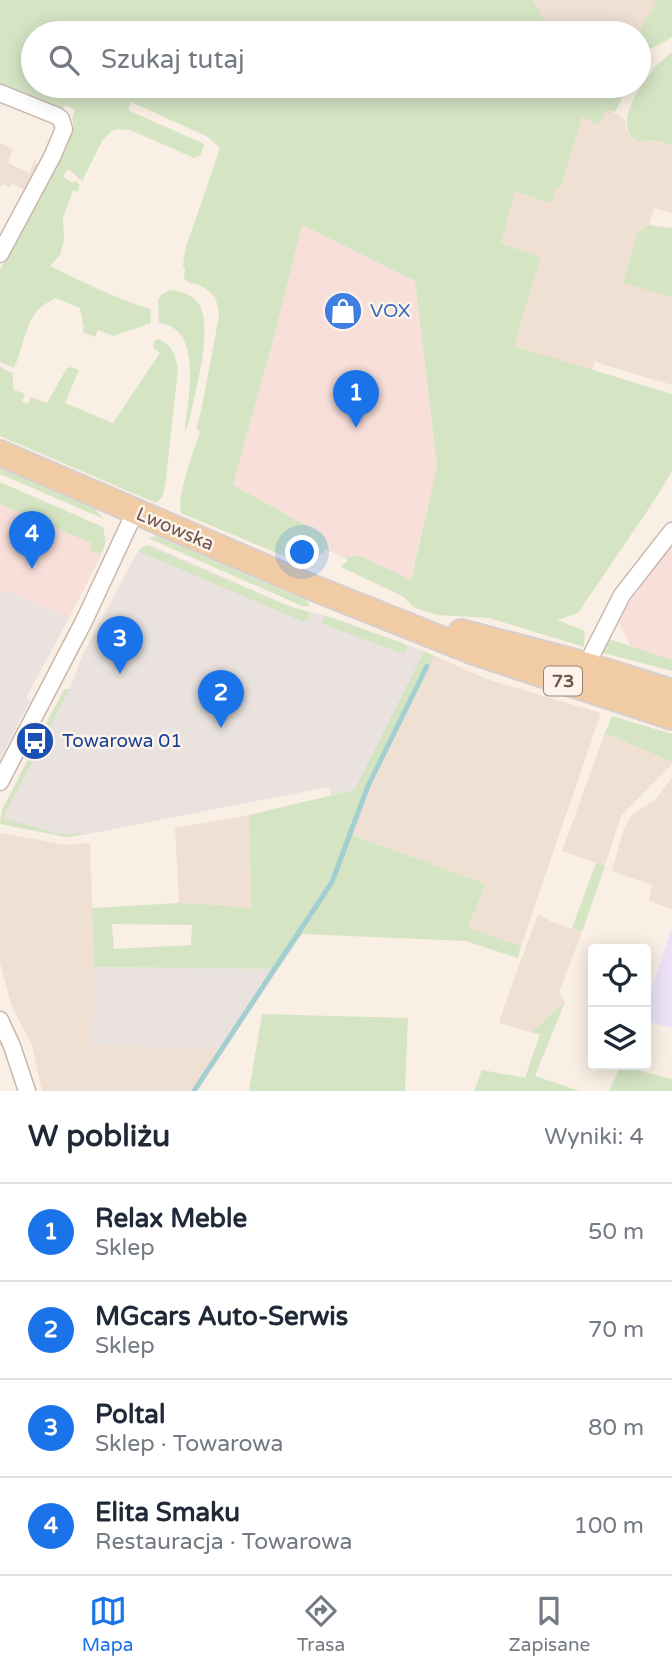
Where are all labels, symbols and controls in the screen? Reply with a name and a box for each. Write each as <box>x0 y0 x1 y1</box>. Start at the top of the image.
search box <box>21 21 651 98</box>
icon: search <box>45 41 83 79</box>
text: Szukaj tutaj <box>101 44 245 75</box>
shop icon: VOX <box>322 290 364 332</box>
place label: VOX <box>370 300 411 322</box>
pin: 1 <box>333 370 379 428</box>
street label: Lwowska <box>133 503 217 555</box>
pin: 4 <box>9 511 55 569</box>
your location <box>285 535 319 569</box>
pin: 3 <box>97 616 143 674</box>
road number: 73 <box>544 666 582 696</box>
pin: 2 <box>198 670 244 728</box>
bus stop icon: Towarowa 01 <box>14 720 56 762</box>
place label: Towarowa 01 <box>62 730 182 752</box>
map controls <box>588 944 651 1070</box>
button: locate <box>588 944 651 1007</box>
button: layers <box>588 1007 651 1070</box>
text: W pobliżu <box>28 1118 170 1155</box>
text: Wyniki: 4 <box>544 1123 644 1151</box>
text: Relax Meble <box>95 1203 247 1234</box>
text: 1 <box>44 1218 58 1246</box>
text: 50 m <box>588 1218 644 1246</box>
text: Sklep <box>95 1234 155 1262</box>
text: MGcars Auto-Serwis <box>95 1301 348 1332</box>
text: 2 <box>44 1316 58 1344</box>
text: 70 m <box>588 1316 644 1344</box>
text: Sklep <box>95 1332 155 1360</box>
text: Poltal <box>95 1399 165 1430</box>
text: 3 <box>44 1414 58 1442</box>
text: 80 m <box>588 1414 644 1442</box>
text: Sklep · Towarowa <box>95 1430 283 1458</box>
text: Elita Smaku <box>95 1497 240 1528</box>
text: 4 <box>44 1512 58 1540</box>
text: 100 m <box>574 1512 644 1540</box>
text: Restauracja · Towarowa <box>95 1528 352 1556</box>
tab: Mapa <box>82 1592 133 1656</box>
tab: Trasa <box>297 1592 345 1656</box>
tab: Zapisane <box>509 1592 590 1656</box>

